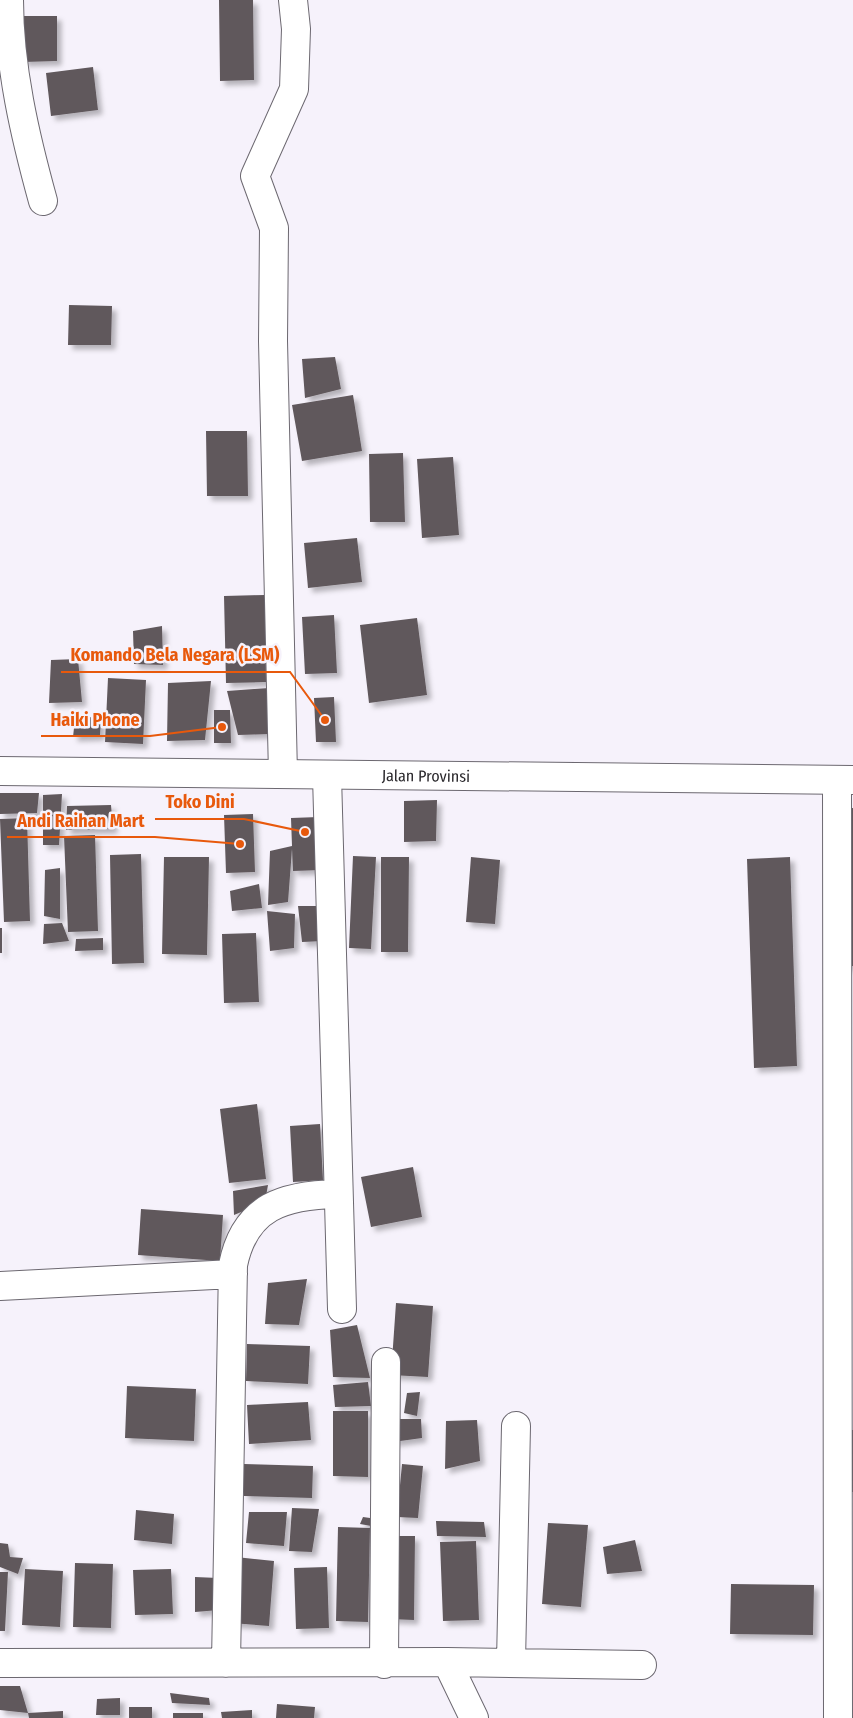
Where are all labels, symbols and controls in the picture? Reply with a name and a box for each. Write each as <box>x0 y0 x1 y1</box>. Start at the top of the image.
callout: Komando Bela Negara (LSM) <box>61 639 290 672</box>
text: Komando Bela Negara (LSM) <box>71 644 280 666</box>
callout: Haiki Phone <box>41 703 150 736</box>
text: Haiki Phone <box>50 709 140 731</box>
street label: Jalan Provinsi <box>382 766 470 785</box>
callout: Toko Dini <box>155 786 244 819</box>
text: Toko Dini <box>165 791 235 813</box>
callout: Andi Raihan Mart <box>7 804 155 837</box>
text: Andi Raihan Mart <box>16 810 145 832</box>

